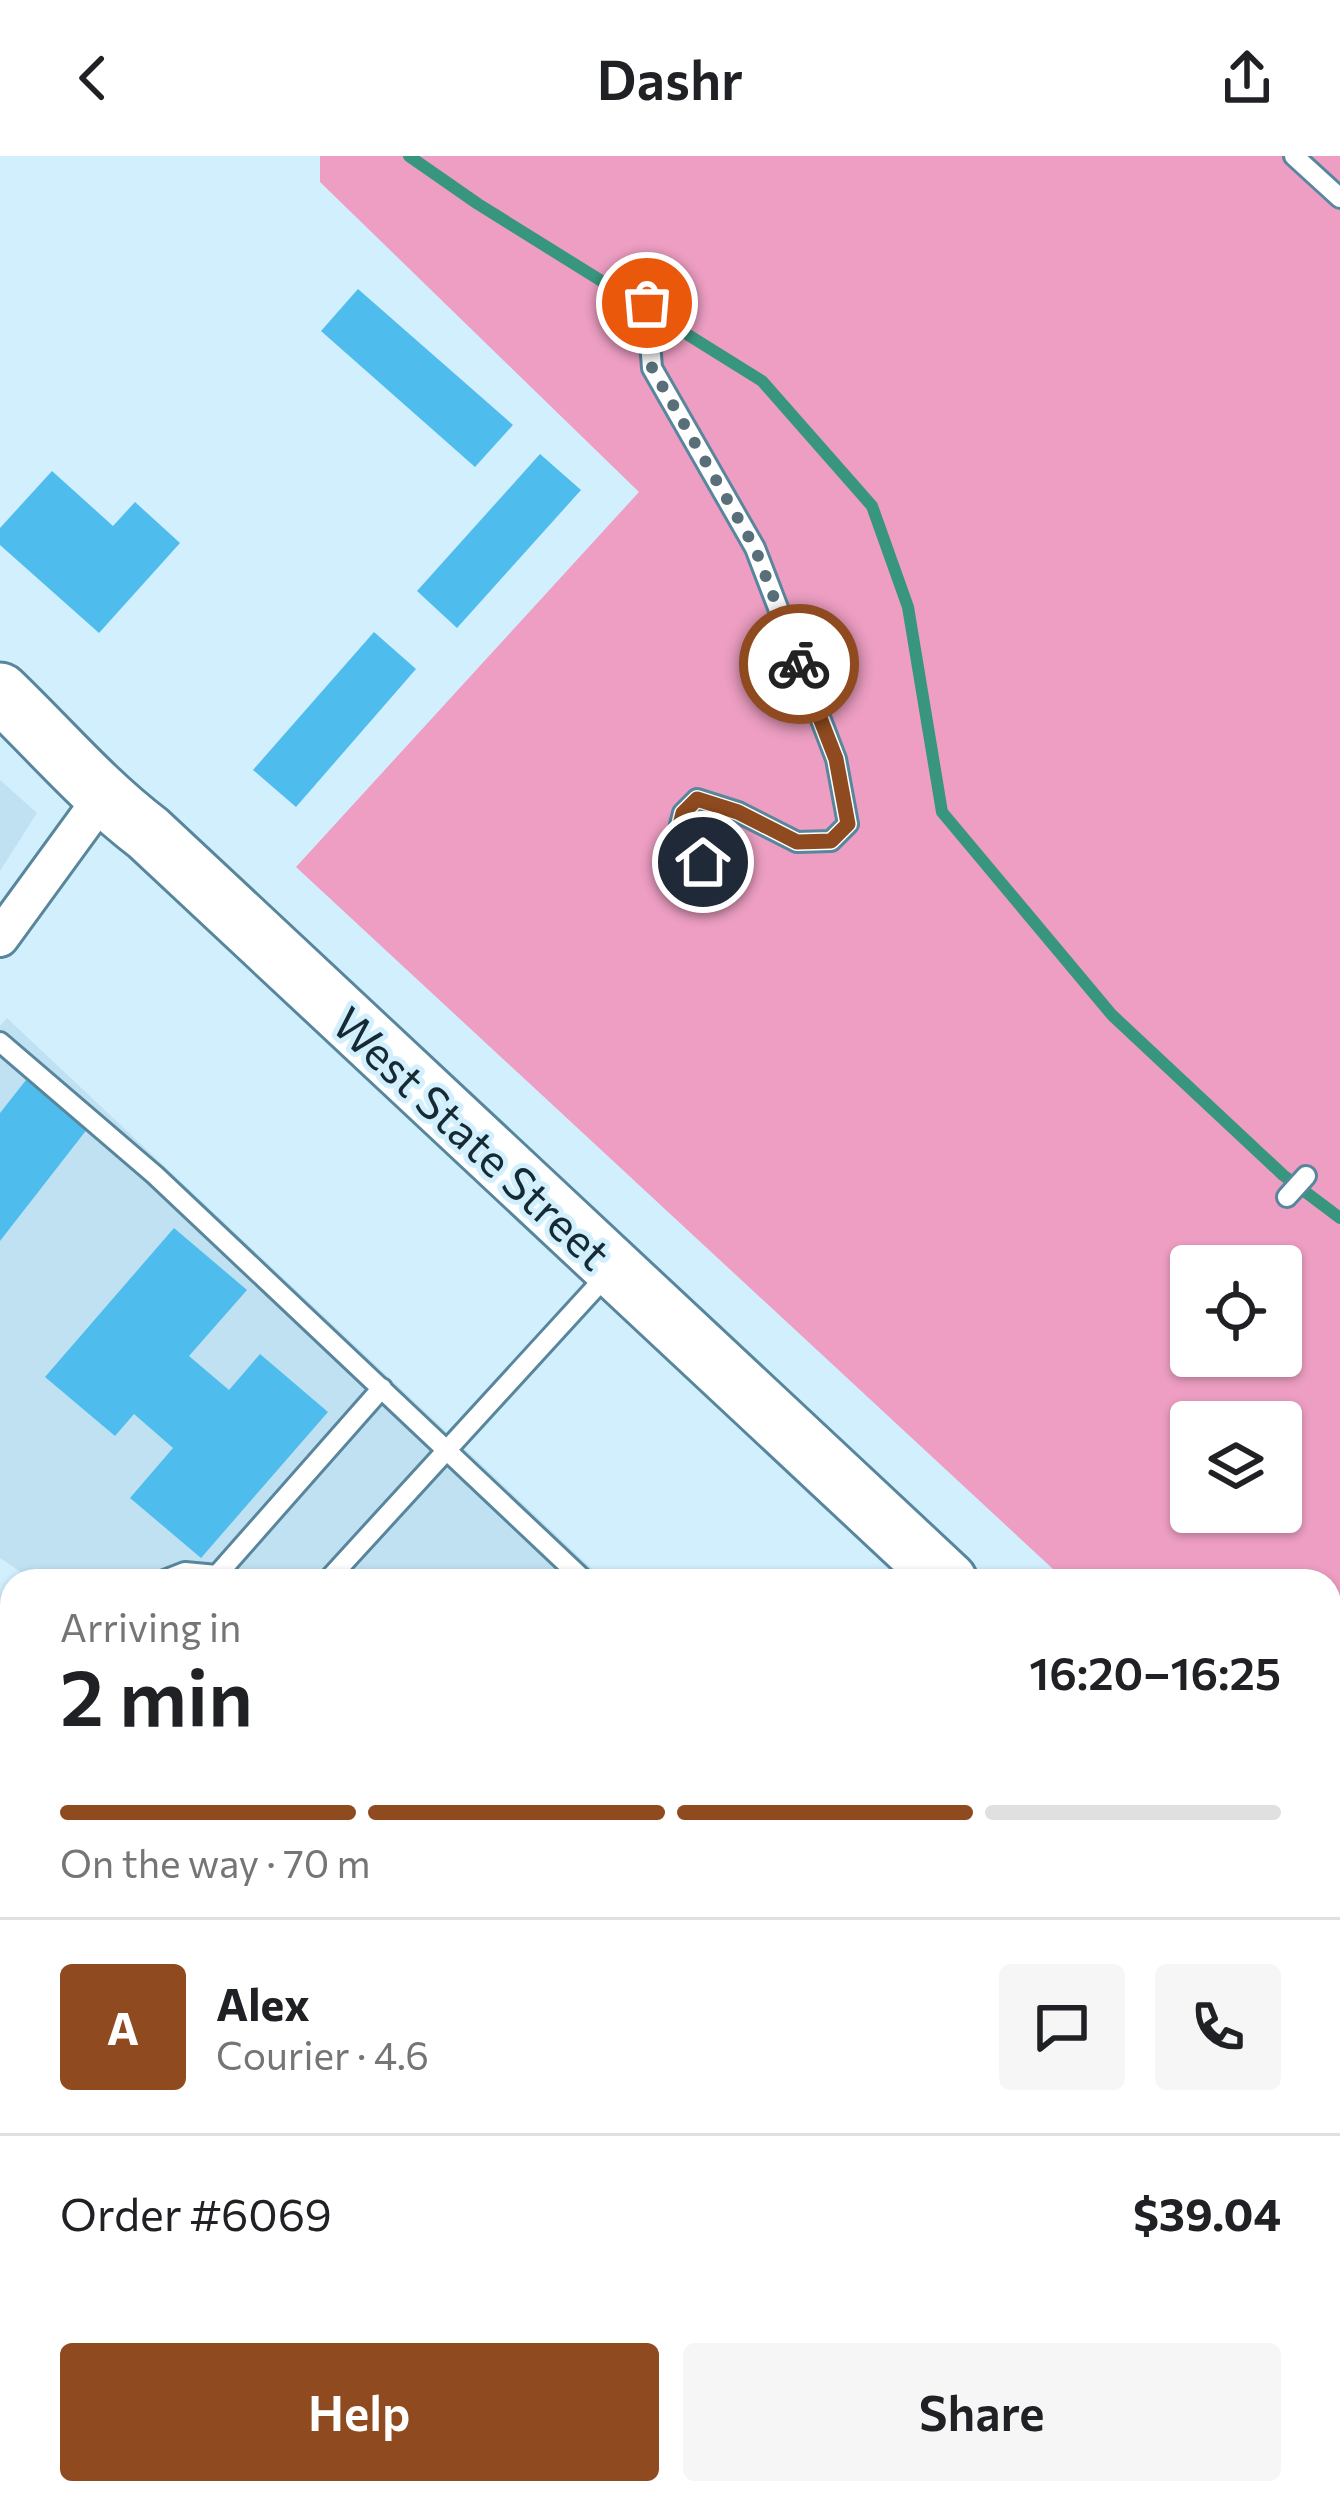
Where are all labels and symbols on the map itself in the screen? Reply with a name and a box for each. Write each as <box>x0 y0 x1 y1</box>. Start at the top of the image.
pin <box>596 252 698 354</box>
courier <box>739 604 859 724</box>
pin <box>652 811 754 913</box>
street label: West State Street <box>323 994 623 1280</box>

